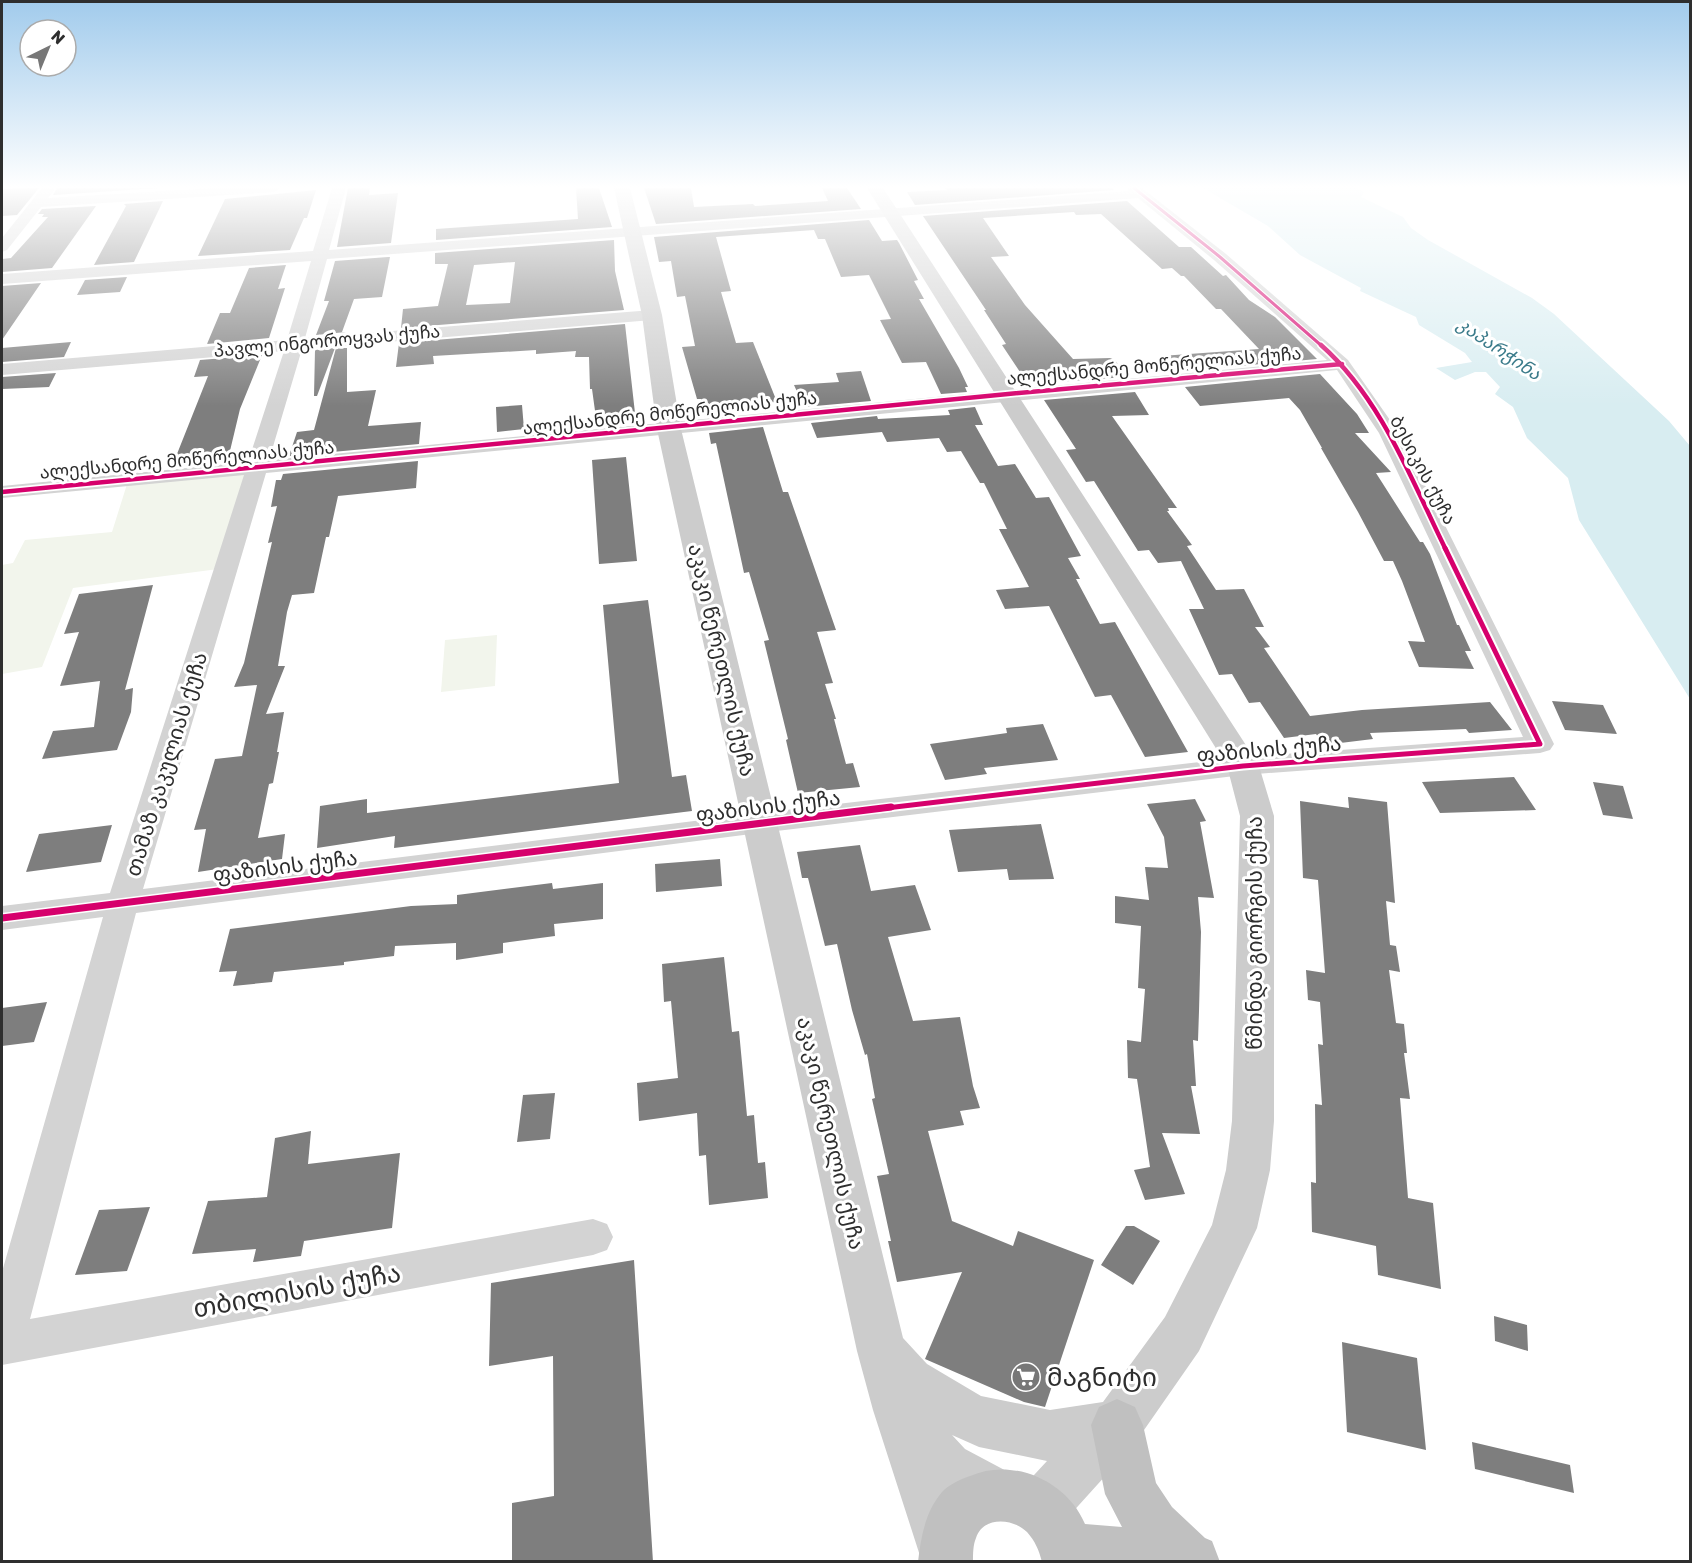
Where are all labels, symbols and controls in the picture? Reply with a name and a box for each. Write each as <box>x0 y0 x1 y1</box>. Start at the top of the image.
north arrow <box>18 18 78 78</box>
text: N <box>47 27 69 48</box>
water label: კაპარჭინა <box>1453 313 1545 385</box>
street label: პავლე ინგოროყვას ქუჩა <box>213 320 441 362</box>
street label: ალექსანდრე მოწერელიას ქუჩა <box>1006 342 1302 390</box>
street label: ალექსანდრე მოწერელიას ქუჩა <box>522 387 818 439</box>
street label: ბესიკის ქუჩა <box>1385 412 1461 528</box>
street label: ალექსანდრე მოწერელიას ქუჩა <box>39 436 335 484</box>
street label: აკაკი წერეთლის ქუჩა <box>682 541 761 779</box>
street label: თამაზ კაკულიას ქუჩა <box>120 649 213 880</box>
street label: ფაზისის ქუჩა <box>1195 730 1343 768</box>
street label: ფაზისის ქუჩა <box>694 785 842 827</box>
street label: წმინდა გიორგის ქუჩა <box>1242 816 1268 1050</box>
street label: ფაზისის ქუჩა <box>211 845 359 887</box>
street label: აკაკი წერეთლის ქუჩა <box>791 1014 870 1252</box>
street label: თბილისის ქუჩა <box>191 1257 403 1325</box>
supermarket icon: მაგნიტი <box>1010 1361 1042 1393</box>
place label: მაგნიტი <box>1047 1362 1157 1393</box>

